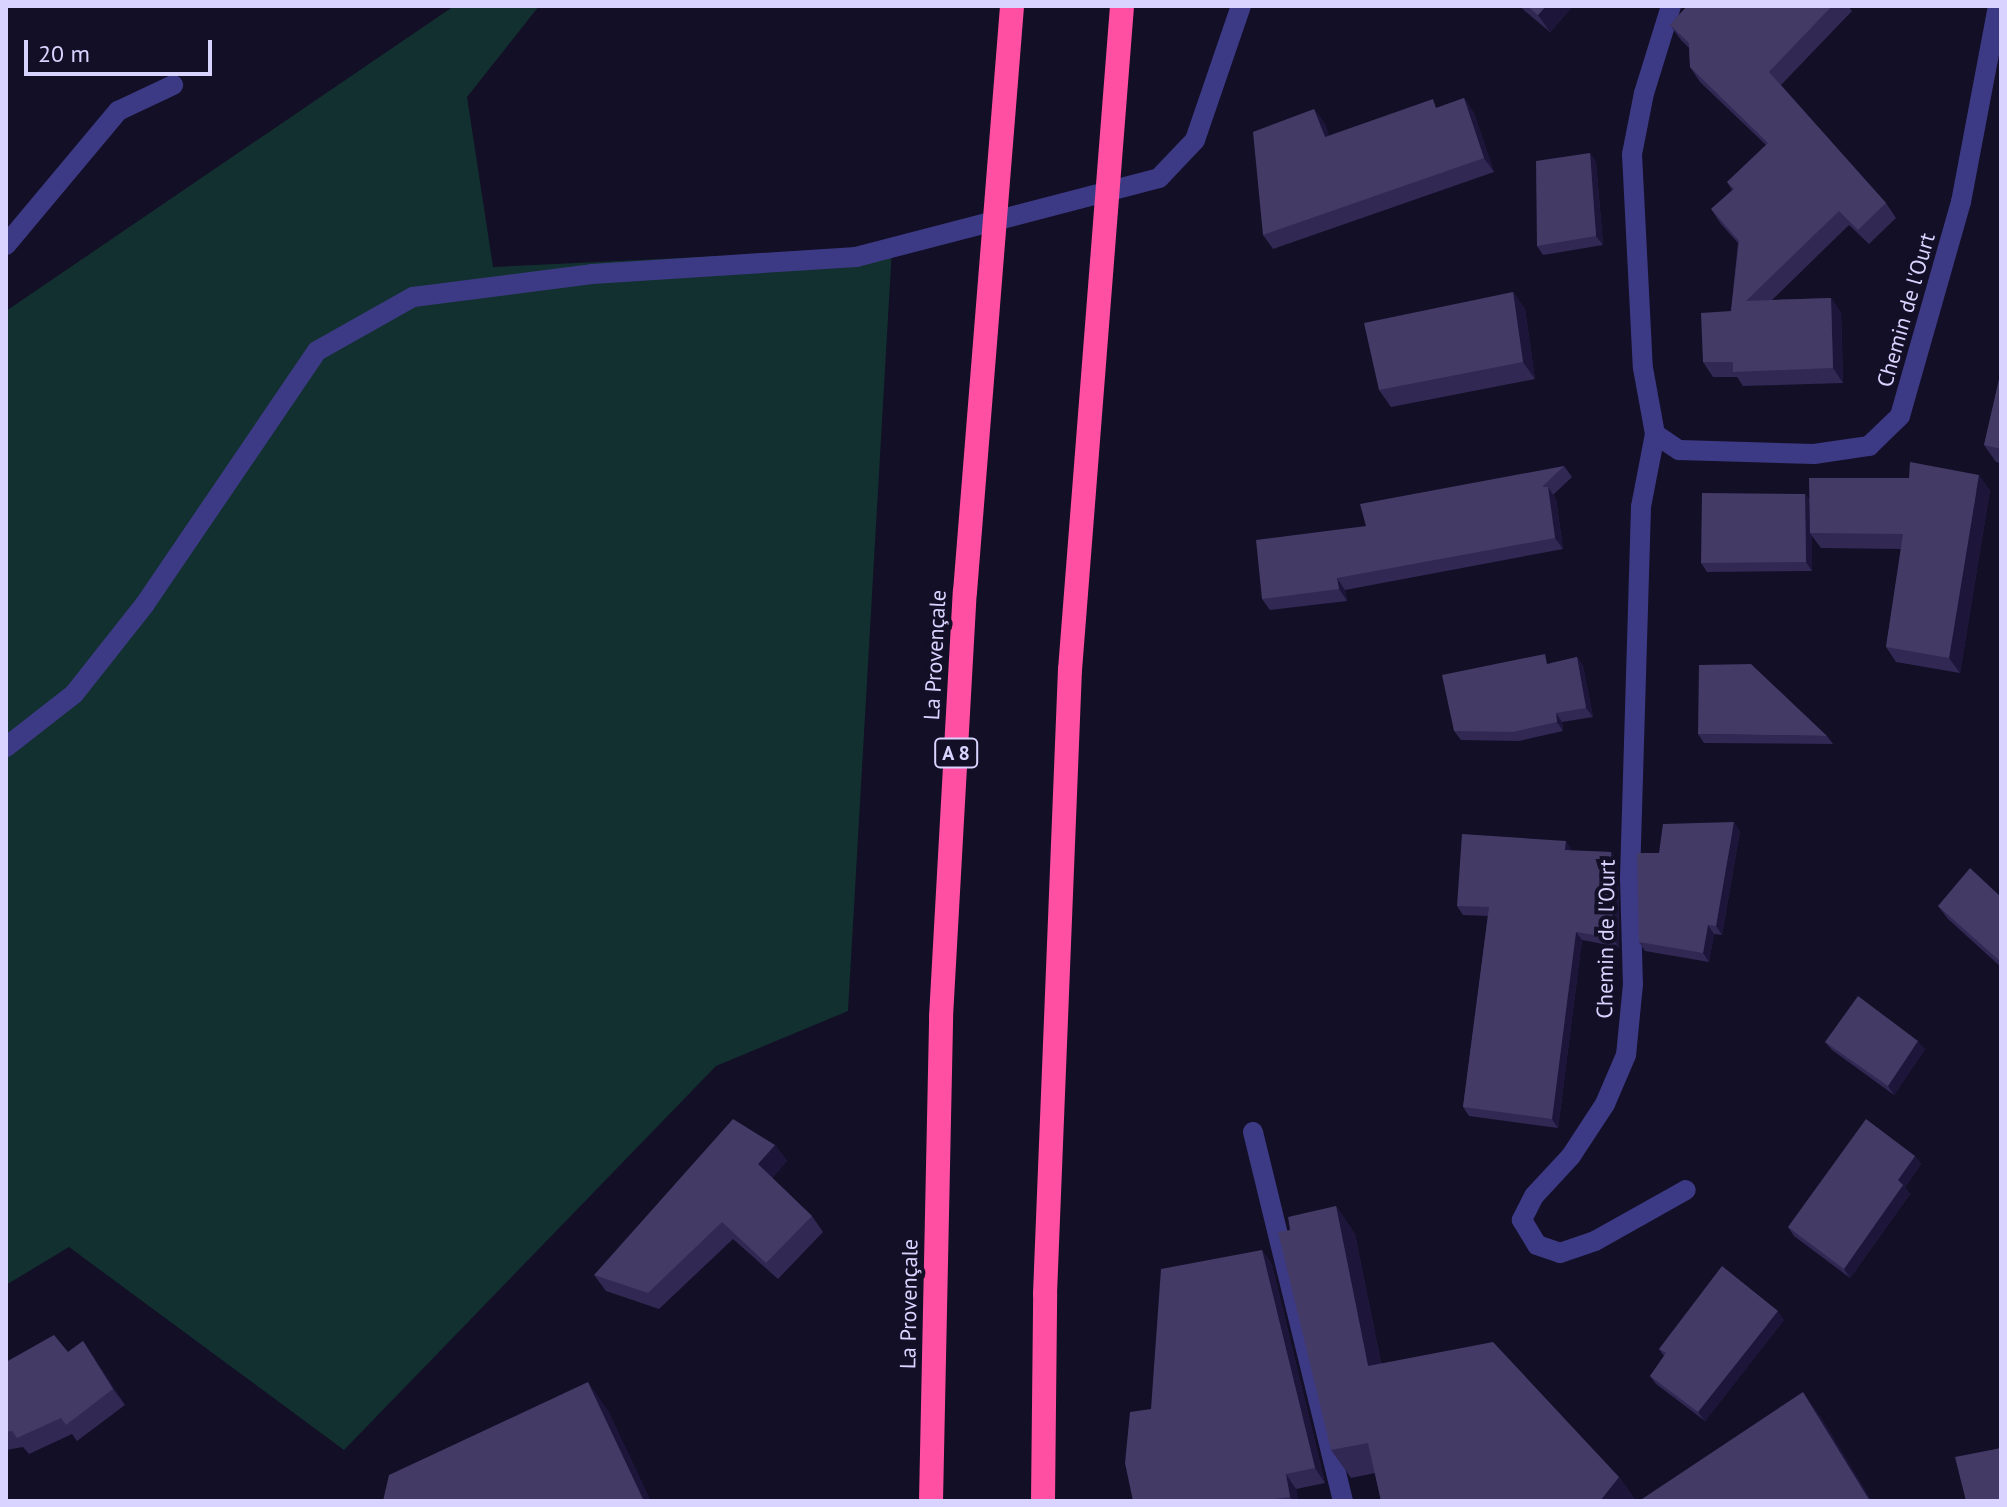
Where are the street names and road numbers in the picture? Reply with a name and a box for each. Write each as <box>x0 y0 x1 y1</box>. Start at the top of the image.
street label: Chemin de l'Ourt <box>1871 230 1941 390</box>
street label: La Provençale <box>918 589 952 721</box>
road number: A 8 <box>932 737 980 769</box>
street label: Chemin de l'Ourt <box>1591 859 1621 1019</box>
street label: La Provençale <box>895 1239 923 1369</box>

